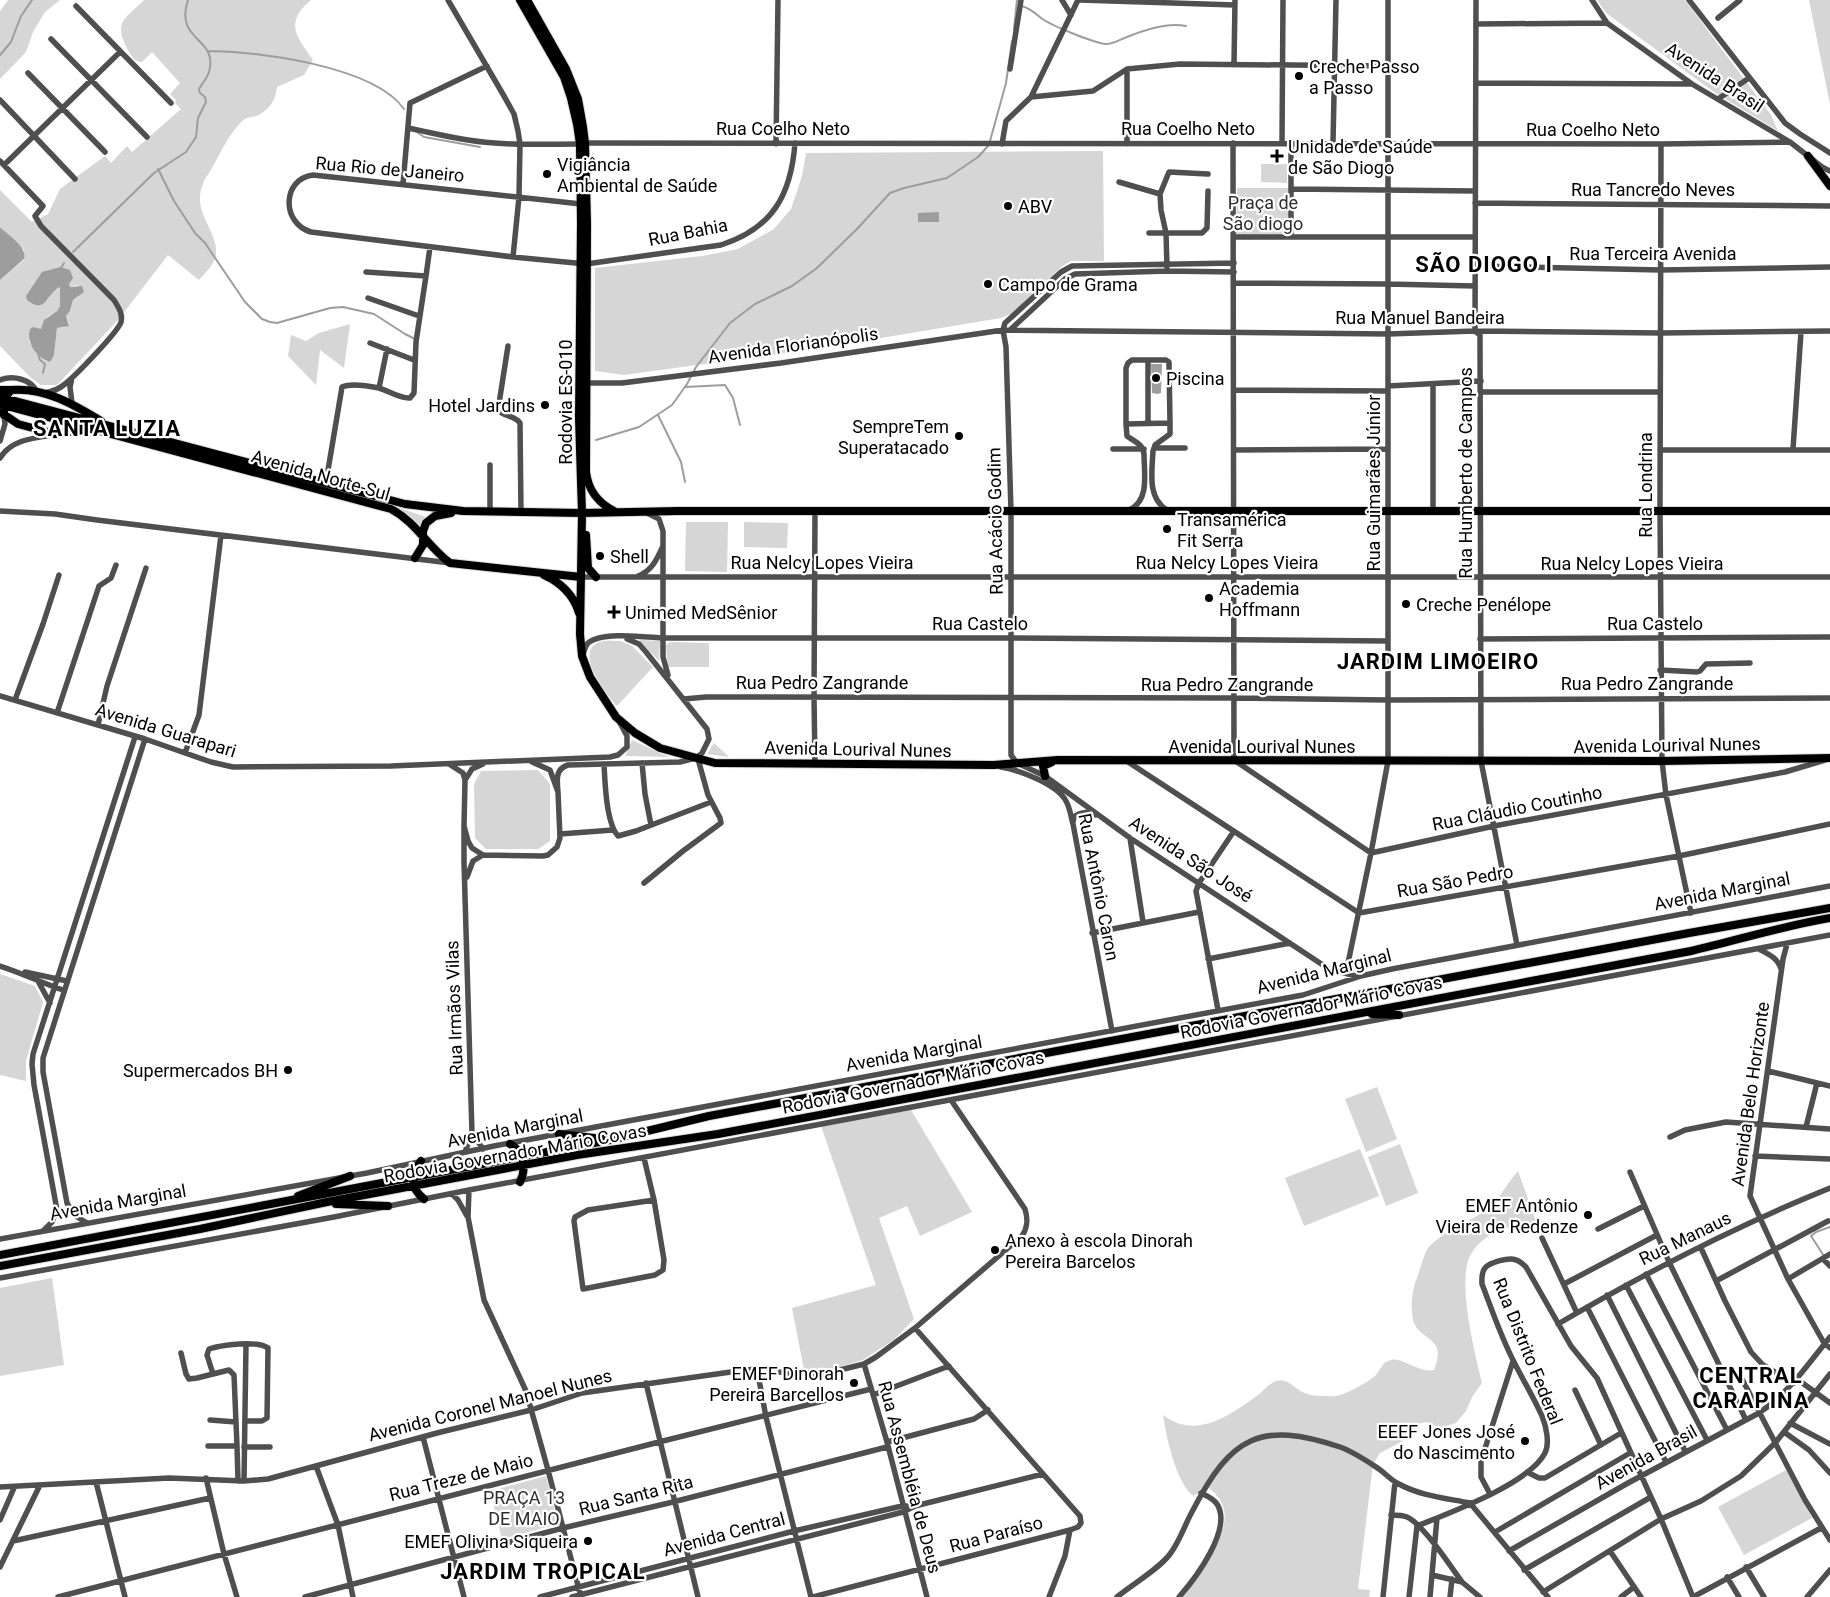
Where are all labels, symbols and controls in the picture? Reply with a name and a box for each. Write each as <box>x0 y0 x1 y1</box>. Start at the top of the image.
street label: Avenida Brasil <box>1662 37 1768 117</box>
place label: Creche Passo a Passo <box>1309 56 1419 98</box>
marker: Creche Passo a Passo <box>1293 70 1305 82</box>
street label: Rua Coelho Neto <box>716 118 850 139</box>
street label: Rua Coelho Neto <box>1121 118 1255 139</box>
street label: Rua Coelho Neto <box>1526 119 1660 140</box>
place label: Unidade de Saúde de São Diogo <box>1288 136 1432 178</box>
marker: Unidade de Saúde de São Diogo <box>1270 149 1284 163</box>
street label: Rua Rio de Janeiro <box>315 152 465 186</box>
place label: Vigiância Ambiental de Saúde <box>557 154 717 196</box>
marker: Vigiância Ambiental de Saúde <box>541 168 553 180</box>
street label: Rua Tancredo Neves <box>1571 179 1735 200</box>
park label: Praça de São diogo <box>1223 192 1303 234</box>
place label: ABV <box>1018 196 1053 217</box>
marker: ABV <box>1002 200 1014 212</box>
street label: Rua Bahia <box>647 214 729 250</box>
street label: Rua Terceira Avenida <box>1569 243 1737 264</box>
district label: SÃO DIOGO I <box>1415 252 1553 277</box>
place label: Campo de Grama <box>998 274 1138 295</box>
marker: Campo de Grama <box>982 278 994 290</box>
street label: Rua Manuel Bandeira <box>1335 307 1505 328</box>
street label: Avenida Florianópolis <box>707 323 879 367</box>
street label: Rodovia ES-010 <box>555 339 576 465</box>
street label: Rua Humberto de Campos <box>1455 367 1476 579</box>
place label: Piscina <box>1166 368 1225 389</box>
marker: Piscina <box>1150 372 1162 384</box>
place label: Hotel Jardins <box>428 395 535 416</box>
street label: Rua Guimarães Júnior <box>1363 395 1384 571</box>
marker: Hotel Jardins <box>539 399 551 411</box>
district label: SANTA LUZIA <box>33 416 181 441</box>
place label: SempreTem Superatacado <box>838 416 949 458</box>
marker: SempreTem Superatacado <box>953 430 965 442</box>
street label: Rua Londrina <box>1635 432 1656 538</box>
street label: Avenida Norte-Sul <box>249 445 393 505</box>
street label: Rua Acácio Godim <box>983 447 1007 595</box>
place label: Transamérica Fit Serra <box>1177 509 1287 551</box>
marker: Transamérica Fit Serra <box>1161 523 1173 535</box>
place label: Shell <box>610 546 649 567</box>
marker: Shell <box>594 550 606 562</box>
street label: Rua Nelcy Lopes Vieira <box>730 552 914 573</box>
street label: Rua Nelcy Lopes Vieira <box>1135 552 1319 573</box>
street label: Rua Nelcy Lopes Vieira <box>1540 553 1724 574</box>
place label: Academia Hoffmann <box>1219 578 1300 620</box>
marker: Academia Hoffmann <box>1203 592 1215 604</box>
place label: Creche Penélope <box>1416 594 1551 615</box>
marker: Creche Penélope <box>1400 598 1412 610</box>
place label: Unimed MedSênior <box>625 602 777 623</box>
marker: Unimed MedSênior <box>607 605 621 619</box>
street label: Rua Castelo <box>932 613 1028 634</box>
street label: Rua Castelo <box>1607 613 1703 634</box>
district label: JARDIM LIMOEIRO <box>1337 649 1539 674</box>
street label: Rua Pedro Zangrande <box>736 672 908 693</box>
street label: Rua Pedro Zangrande <box>1561 673 1733 694</box>
street label: Rua Pedro Zangrande <box>1141 674 1313 695</box>
street label: Avenida Guarapari <box>93 699 239 761</box>
street label: Avenida Lourival Nunes <box>1573 733 1761 757</box>
street label: Avenida Lourival Nunes <box>1168 736 1356 757</box>
street label: Avenida Lourival Nunes <box>764 737 952 761</box>
street label: Rua Cláudio Coutinho <box>1430 781 1604 835</box>
street label: Avenida São José <box>1126 811 1256 907</box>
street label: Rua Antônio Caron <box>1074 812 1124 962</box>
street label: Rua São Pedro <box>1395 860 1515 902</box>
street label: Avenida Marginal <box>1652 868 1792 914</box>
street label: Rua Irmãos Vilas <box>441 940 467 1076</box>
street label: Avenida Marginal <box>1254 944 1394 998</box>
street label: Rodovia Governador Mário Covas <box>1178 971 1444 1043</box>
street label: Avenida Belo Horizonte <box>1727 1000 1773 1188</box>
street label: Avenida Marginal <box>844 1031 984 1075</box>
street label: Rodovia Governador Mário Covas <box>780 1046 1046 1118</box>
place label: Supermercados BH <box>123 1060 278 1081</box>
marker: Supermercados BH <box>282 1064 294 1076</box>
street label: Avenida Marginal <box>445 1105 585 1151</box>
street label: Rodovia Governador Mário Covas <box>382 1120 648 1186</box>
street label: Avenida Marginal <box>48 1180 188 1224</box>
place label: EMEF Antônio Vieira de Redenze <box>1435 1195 1578 1237</box>
street label: Rua Manaus <box>1636 1207 1734 1269</box>
marker: EMEF Antônio Vieira de Redenze <box>1582 1209 1594 1221</box>
place label: Anexo à escola Dinorah Pereira Barcelos <box>1005 1230 1193 1272</box>
marker: Anexo à escola Dinorah Pereira Barcelos <box>989 1244 1001 1256</box>
street label: Rua Distrito Federal <box>1489 1275 1567 1427</box>
place label: EMEF Dinorah Pereira Barcellos <box>709 1363 844 1405</box>
district label: CENTRAL CARAPINA <box>1692 1363 1810 1413</box>
street label: Avenida Coronel Manoel Nunes <box>366 1365 614 1445</box>
marker: EMEF Dinorah Pereira Barcellos <box>848 1377 860 1389</box>
street label: Rua Assembléia de Deus <box>874 1378 946 1576</box>
street label: Avenida Brasil <box>1592 1420 1700 1494</box>
place label: EEEF Jones José do Nascimento <box>1377 1421 1515 1463</box>
marker: EEEF Jones José do Nascimento <box>1519 1435 1531 1447</box>
street label: Rua Treze de Maio <box>387 1449 535 1505</box>
street label: Rua Santa Rita <box>577 1471 695 1519</box>
park label: PRAÇA 13 DE MAIO <box>483 1487 565 1529</box>
street label: Avenida Central <box>661 1508 787 1560</box>
street label: Rua Paraíso <box>947 1511 1045 1557</box>
place label: EMEF Olivina Siqueira <box>404 1531 578 1552</box>
marker: EMEF Olivina Siqueira <box>582 1535 594 1547</box>
district label: JARDIM TROPICAL <box>440 1559 646 1584</box>

